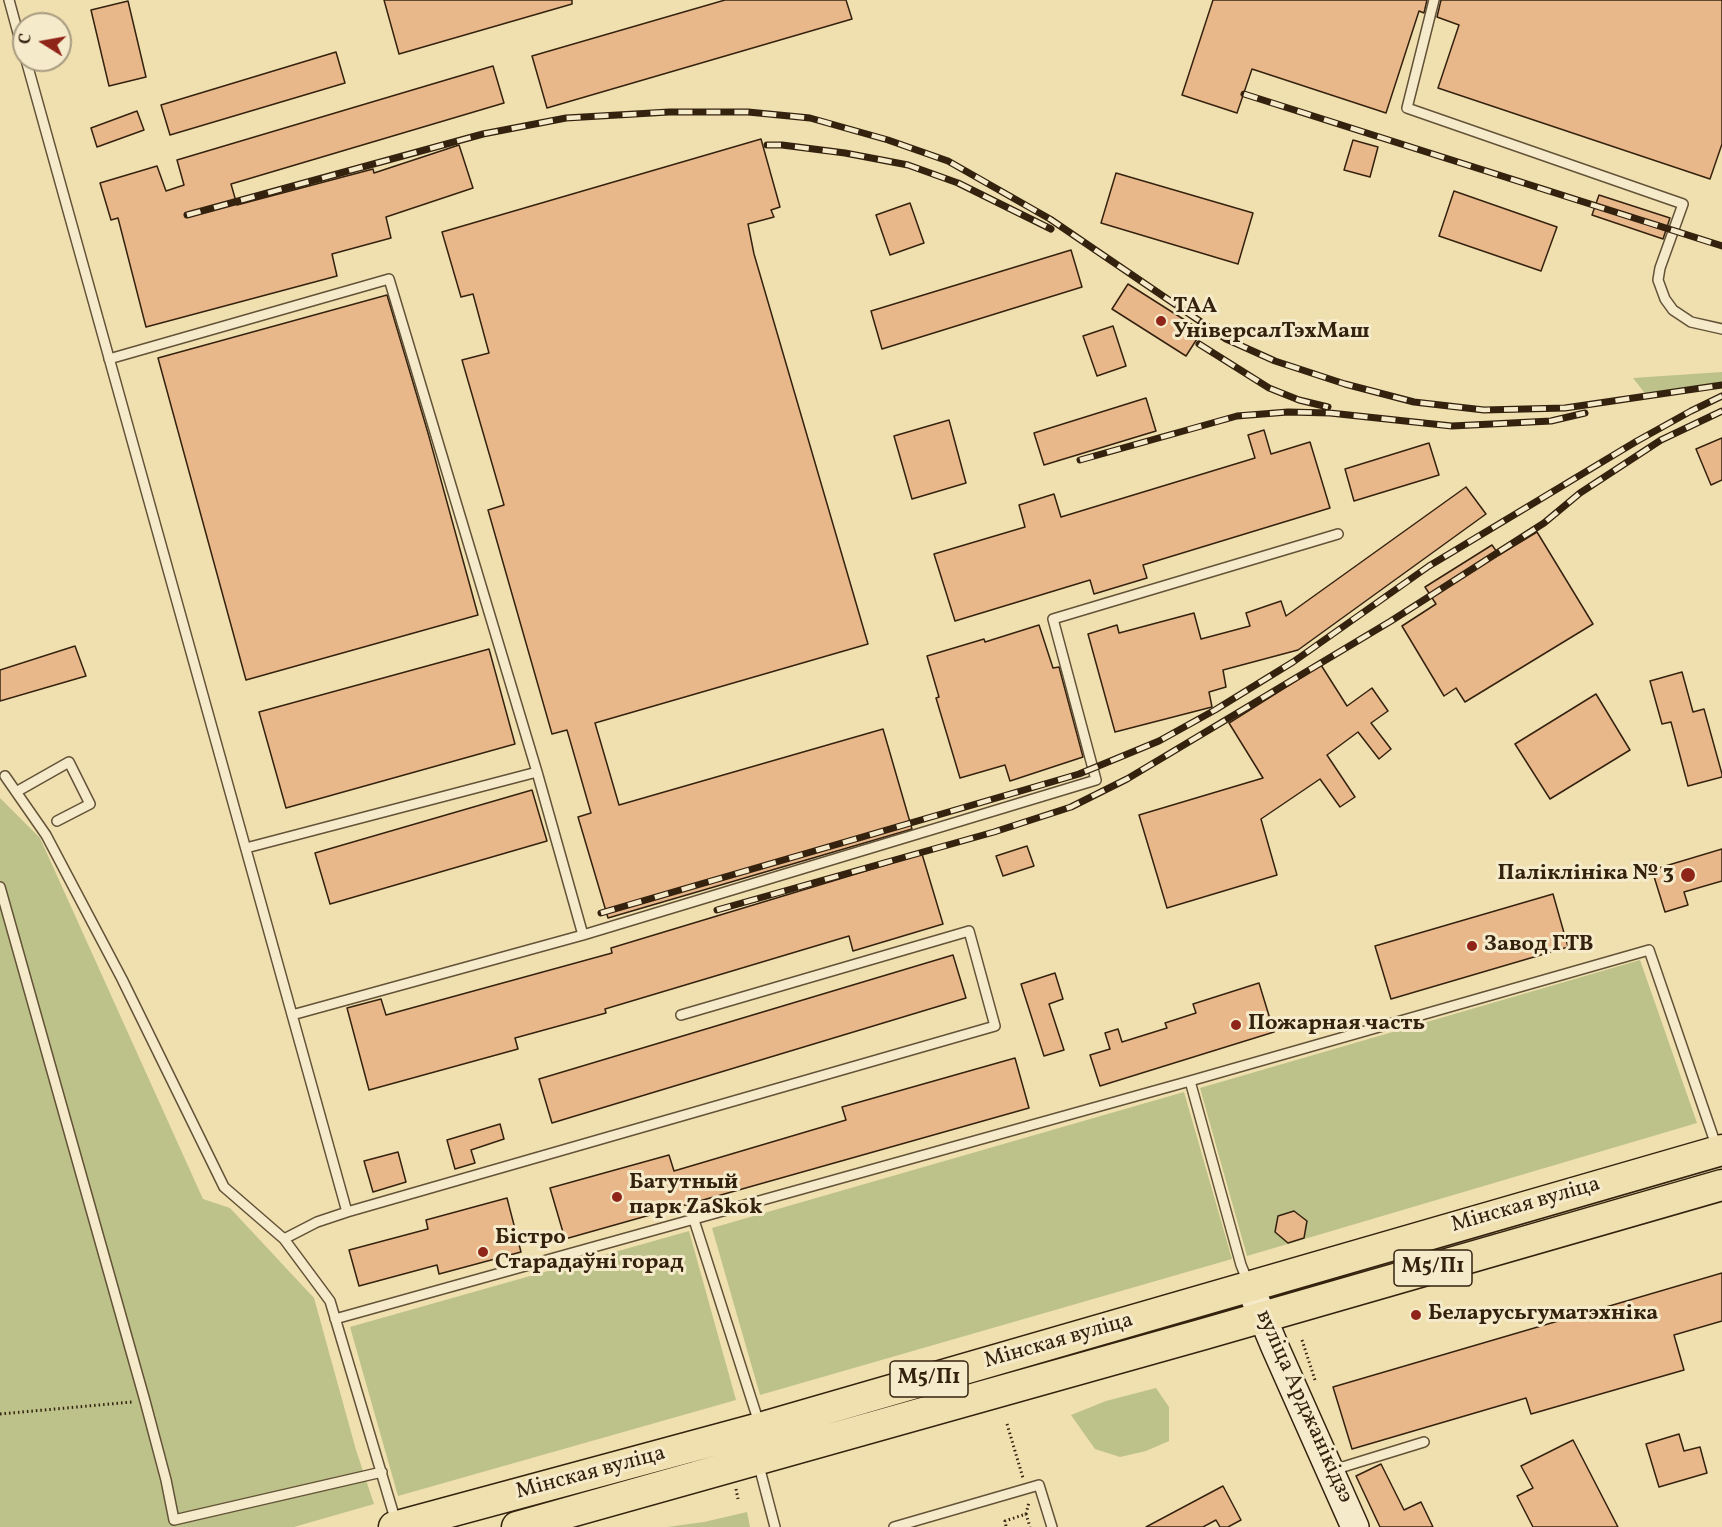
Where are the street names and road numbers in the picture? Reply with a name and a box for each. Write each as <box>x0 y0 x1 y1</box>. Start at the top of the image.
street label: Мінская вуліца <box>1449 1172 1603 1240</box>
road number: М5/П1 <box>1394 1250 1472 1286</box>
street label: вуліца Арджанікідзэ <box>1249 1306 1357 1508</box>
street label: Мінская вуліца <box>982 1308 1136 1376</box>
road number: М5/П1 <box>890 1361 968 1397</box>
street label: Мінская вуліца <box>513 1441 669 1507</box>

